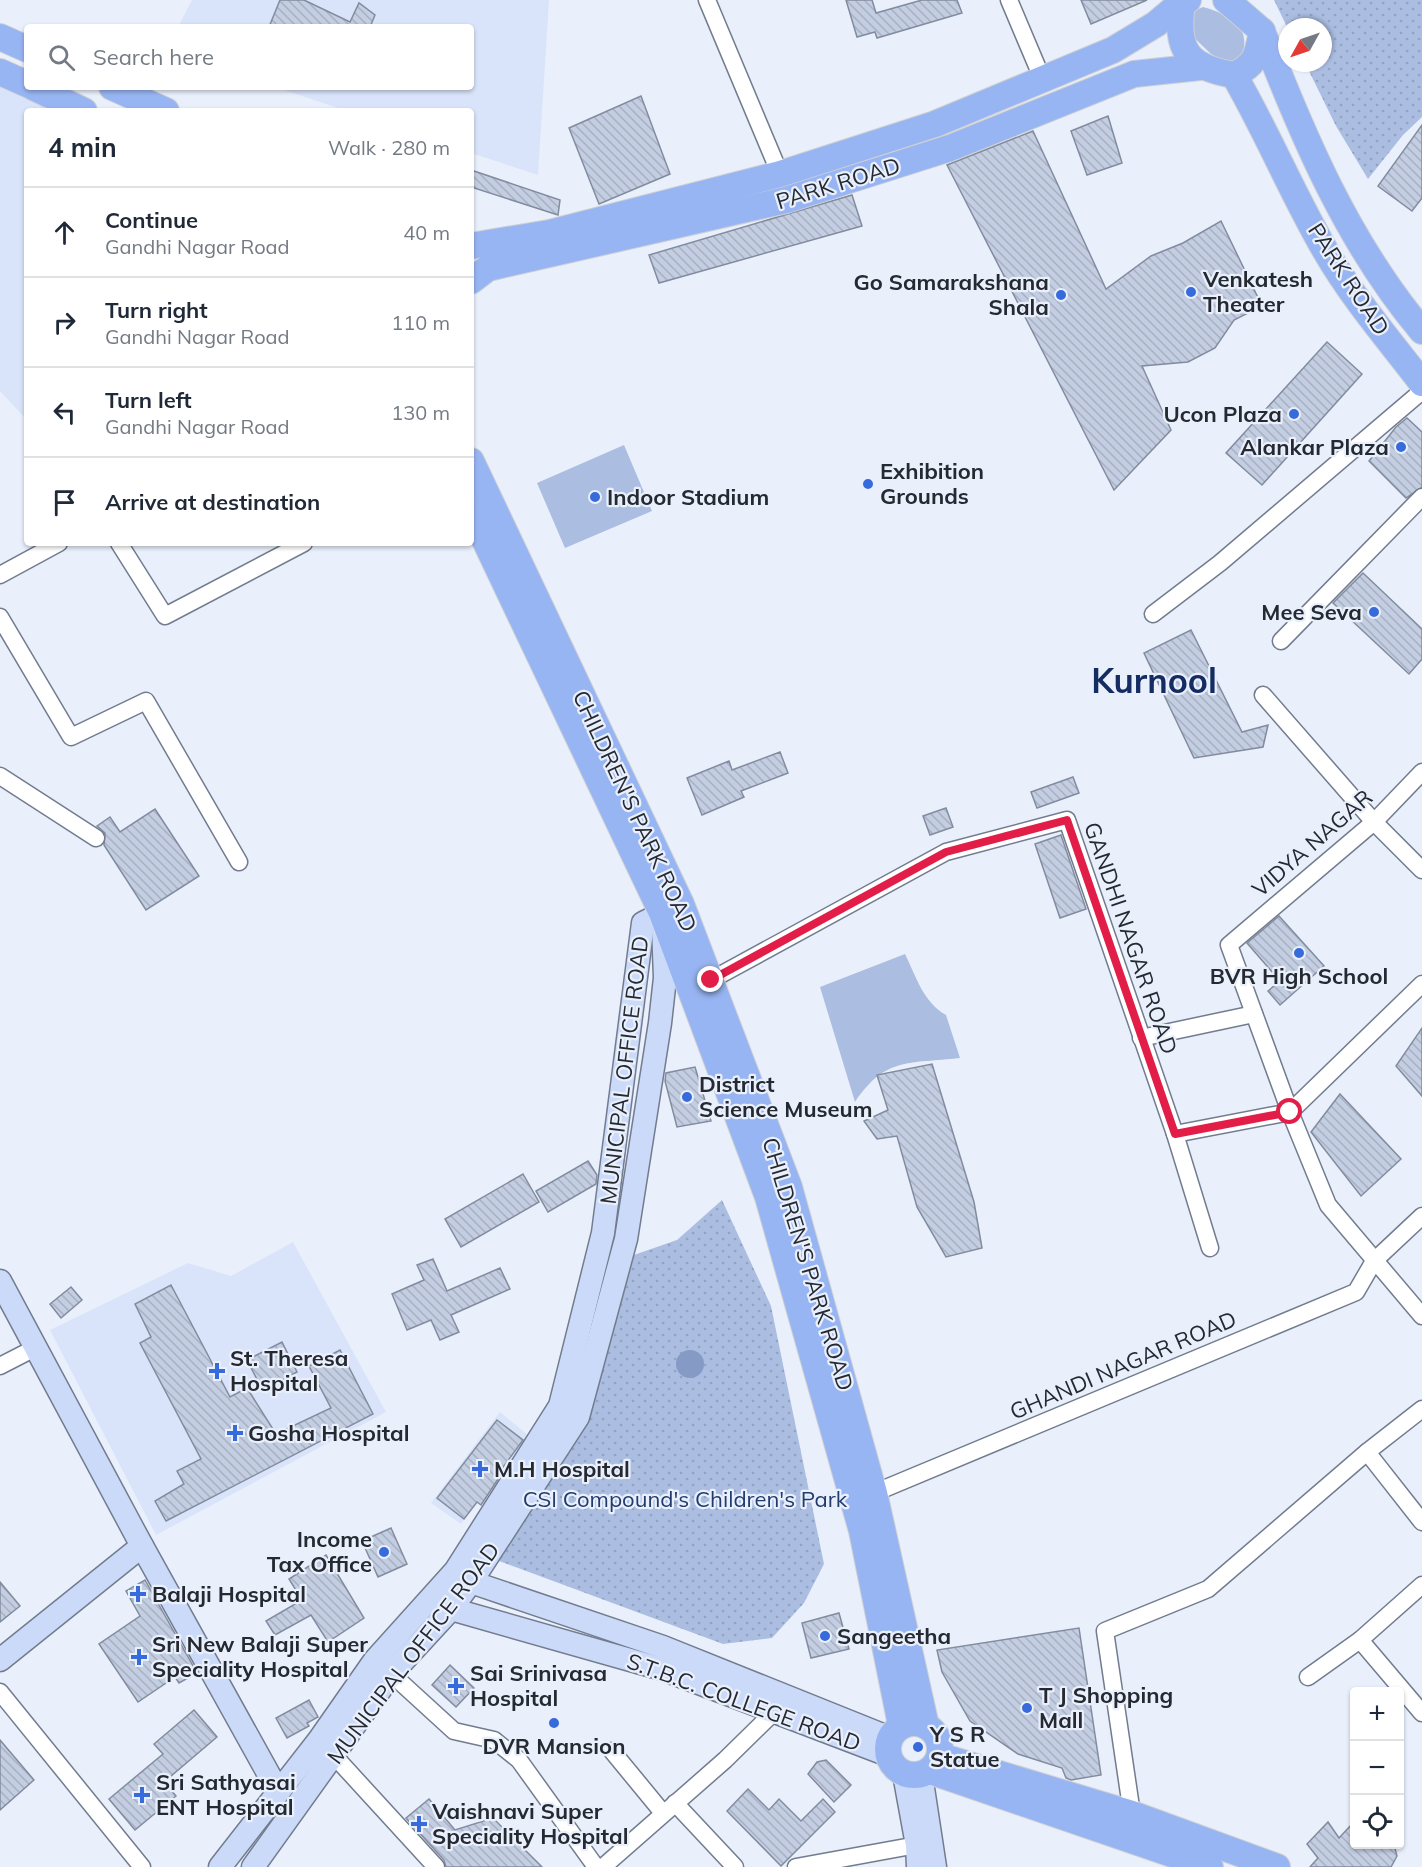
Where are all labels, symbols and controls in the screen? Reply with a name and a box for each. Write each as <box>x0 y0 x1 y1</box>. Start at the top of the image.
north arrow <box>1278 18 1332 72</box>
search box <box>24 24 474 90</box>
icon: search <box>45 41 78 74</box>
text: Search here <box>93 43 214 71</box>
text: 4 min <box>48 131 117 164</box>
text: Walk · 280 m <box>328 135 450 160</box>
street label: PARK ROAD <box>773 151 903 215</box>
text: Continue <box>105 206 198 234</box>
icon: ahead <box>48 216 81 249</box>
street label: PARK ROAD <box>1302 218 1396 340</box>
text: 40 m <box>403 220 450 245</box>
text: Gandhi Nagar Road <box>105 234 290 259</box>
place label: Venkatesh Theater <box>1202 265 1313 318</box>
place label: Go Samarakshana Shala <box>853 268 1049 321</box>
marker: Venkatesh Theater <box>1184 285 1198 299</box>
marker: Go Samarakshana Shala <box>1054 288 1068 302</box>
text: Turn right <box>105 296 208 324</box>
icon: right <box>48 306 81 339</box>
text: 110 m <box>391 310 450 335</box>
text: Gandhi Nagar Road <box>105 324 290 349</box>
text: Turn left <box>105 386 192 414</box>
icon: left <box>48 396 81 429</box>
text: 130 m <box>391 400 450 425</box>
place label: Ucon Plaza <box>1163 400 1282 428</box>
marker: Ucon Plaza <box>1287 407 1301 421</box>
text: Gandhi Nagar Road <box>105 414 290 439</box>
place label: Alankar Plaza <box>1240 433 1389 461</box>
marker: Alankar Plaza <box>1394 440 1408 454</box>
place label: Exhibition Grounds <box>880 457 984 510</box>
marker: Exhibition Grounds <box>861 477 875 491</box>
place label: Indoor Stadium <box>607 483 769 511</box>
icon: arrive <box>48 486 81 519</box>
text: Arrive at destination <box>105 488 320 516</box>
marker: Indoor Stadium <box>588 490 602 504</box>
place label: Mee Seva <box>1261 598 1362 626</box>
marker: Mee Seva <box>1367 605 1381 619</box>
district label: Kurnool <box>1091 659 1217 702</box>
street label: CHILDREN'S PARK ROAD <box>567 686 703 936</box>
street label: VIDYA NAGAR <box>1246 783 1378 903</box>
street label: GANDHI NAGAR ROAD <box>1078 818 1184 1058</box>
street label: MUNICIPAL OFFICE ROAD <box>594 934 654 1206</box>
marker: BVR High School <box>1292 946 1306 960</box>
place label: BVR High School <box>1210 962 1388 990</box>
route end <box>697 966 723 992</box>
place label: District Science Museum <box>699 1070 873 1123</box>
marker: District Science Museum <box>680 1090 694 1104</box>
route start <box>1276 1098 1302 1124</box>
street label: CHILDREN'S PARK ROAD <box>756 1134 860 1394</box>
street label: GHANDI NAGAR ROAD <box>1006 1305 1240 1425</box>
place label: St. Theresa Hospital <box>230 1344 348 1397</box>
marker: St. Theresa Hospital <box>208 1362 226 1380</box>
place label: Gosha Hospital <box>248 1419 409 1447</box>
marker: Gosha Hospital <box>226 1424 244 1442</box>
place label: M.H Hospital <box>494 1455 630 1483</box>
marker: M.H Hospital <box>471 1460 489 1478</box>
park label: CSI Compound's Children's Park <box>523 1485 848 1513</box>
place label: Income Tax Office <box>267 1525 372 1578</box>
street label: MUNICIPAL OFFICE ROAD <box>321 1537 505 1769</box>
marker: Income Tax Office <box>377 1545 391 1559</box>
place label: Balaji Hospital <box>152 1580 306 1608</box>
marker: Balaji Hospital <box>129 1585 147 1603</box>
place label: Sangeetha <box>837 1622 951 1650</box>
marker: Sangeetha <box>818 1629 832 1643</box>
place label: Sri New Balaji Super Speciality Hospital <box>152 1630 368 1683</box>
street label: S.T.B.C. COLLEGE ROAD <box>623 1647 865 1757</box>
marker: Sri New Balaji Super Speciality Hospital <box>130 1648 148 1666</box>
place label: Sai Srinivasa Hospital <box>470 1659 607 1712</box>
marker: Sai Srinivasa Hospital <box>447 1677 465 1695</box>
place label: T J Shopping Mall <box>1039 1681 1173 1734</box>
map controls <box>1350 1687 1404 1849</box>
button: + <box>1350 1687 1404 1741</box>
marker: T J Shopping Mall <box>1020 1701 1034 1715</box>
marker: DVR Mansion <box>547 1716 561 1730</box>
place label: Y S R Statue <box>929 1720 1000 1773</box>
place label: DVR Mansion <box>483 1732 625 1760</box>
marker: Y S R Statue <box>911 1740 925 1754</box>
button: − <box>1350 1741 1404 1795</box>
place label: Sri Sathyasai ENT Hospital <box>156 1768 296 1821</box>
marker: Sri Sathyasai ENT Hospital <box>133 1786 151 1804</box>
button: locate <box>1350 1795 1404 1849</box>
place label: Vaishnavi Super Speciality Hospital <box>431 1797 629 1850</box>
marker: Vaishnavi Super Speciality Hospital <box>410 1815 428 1833</box>

